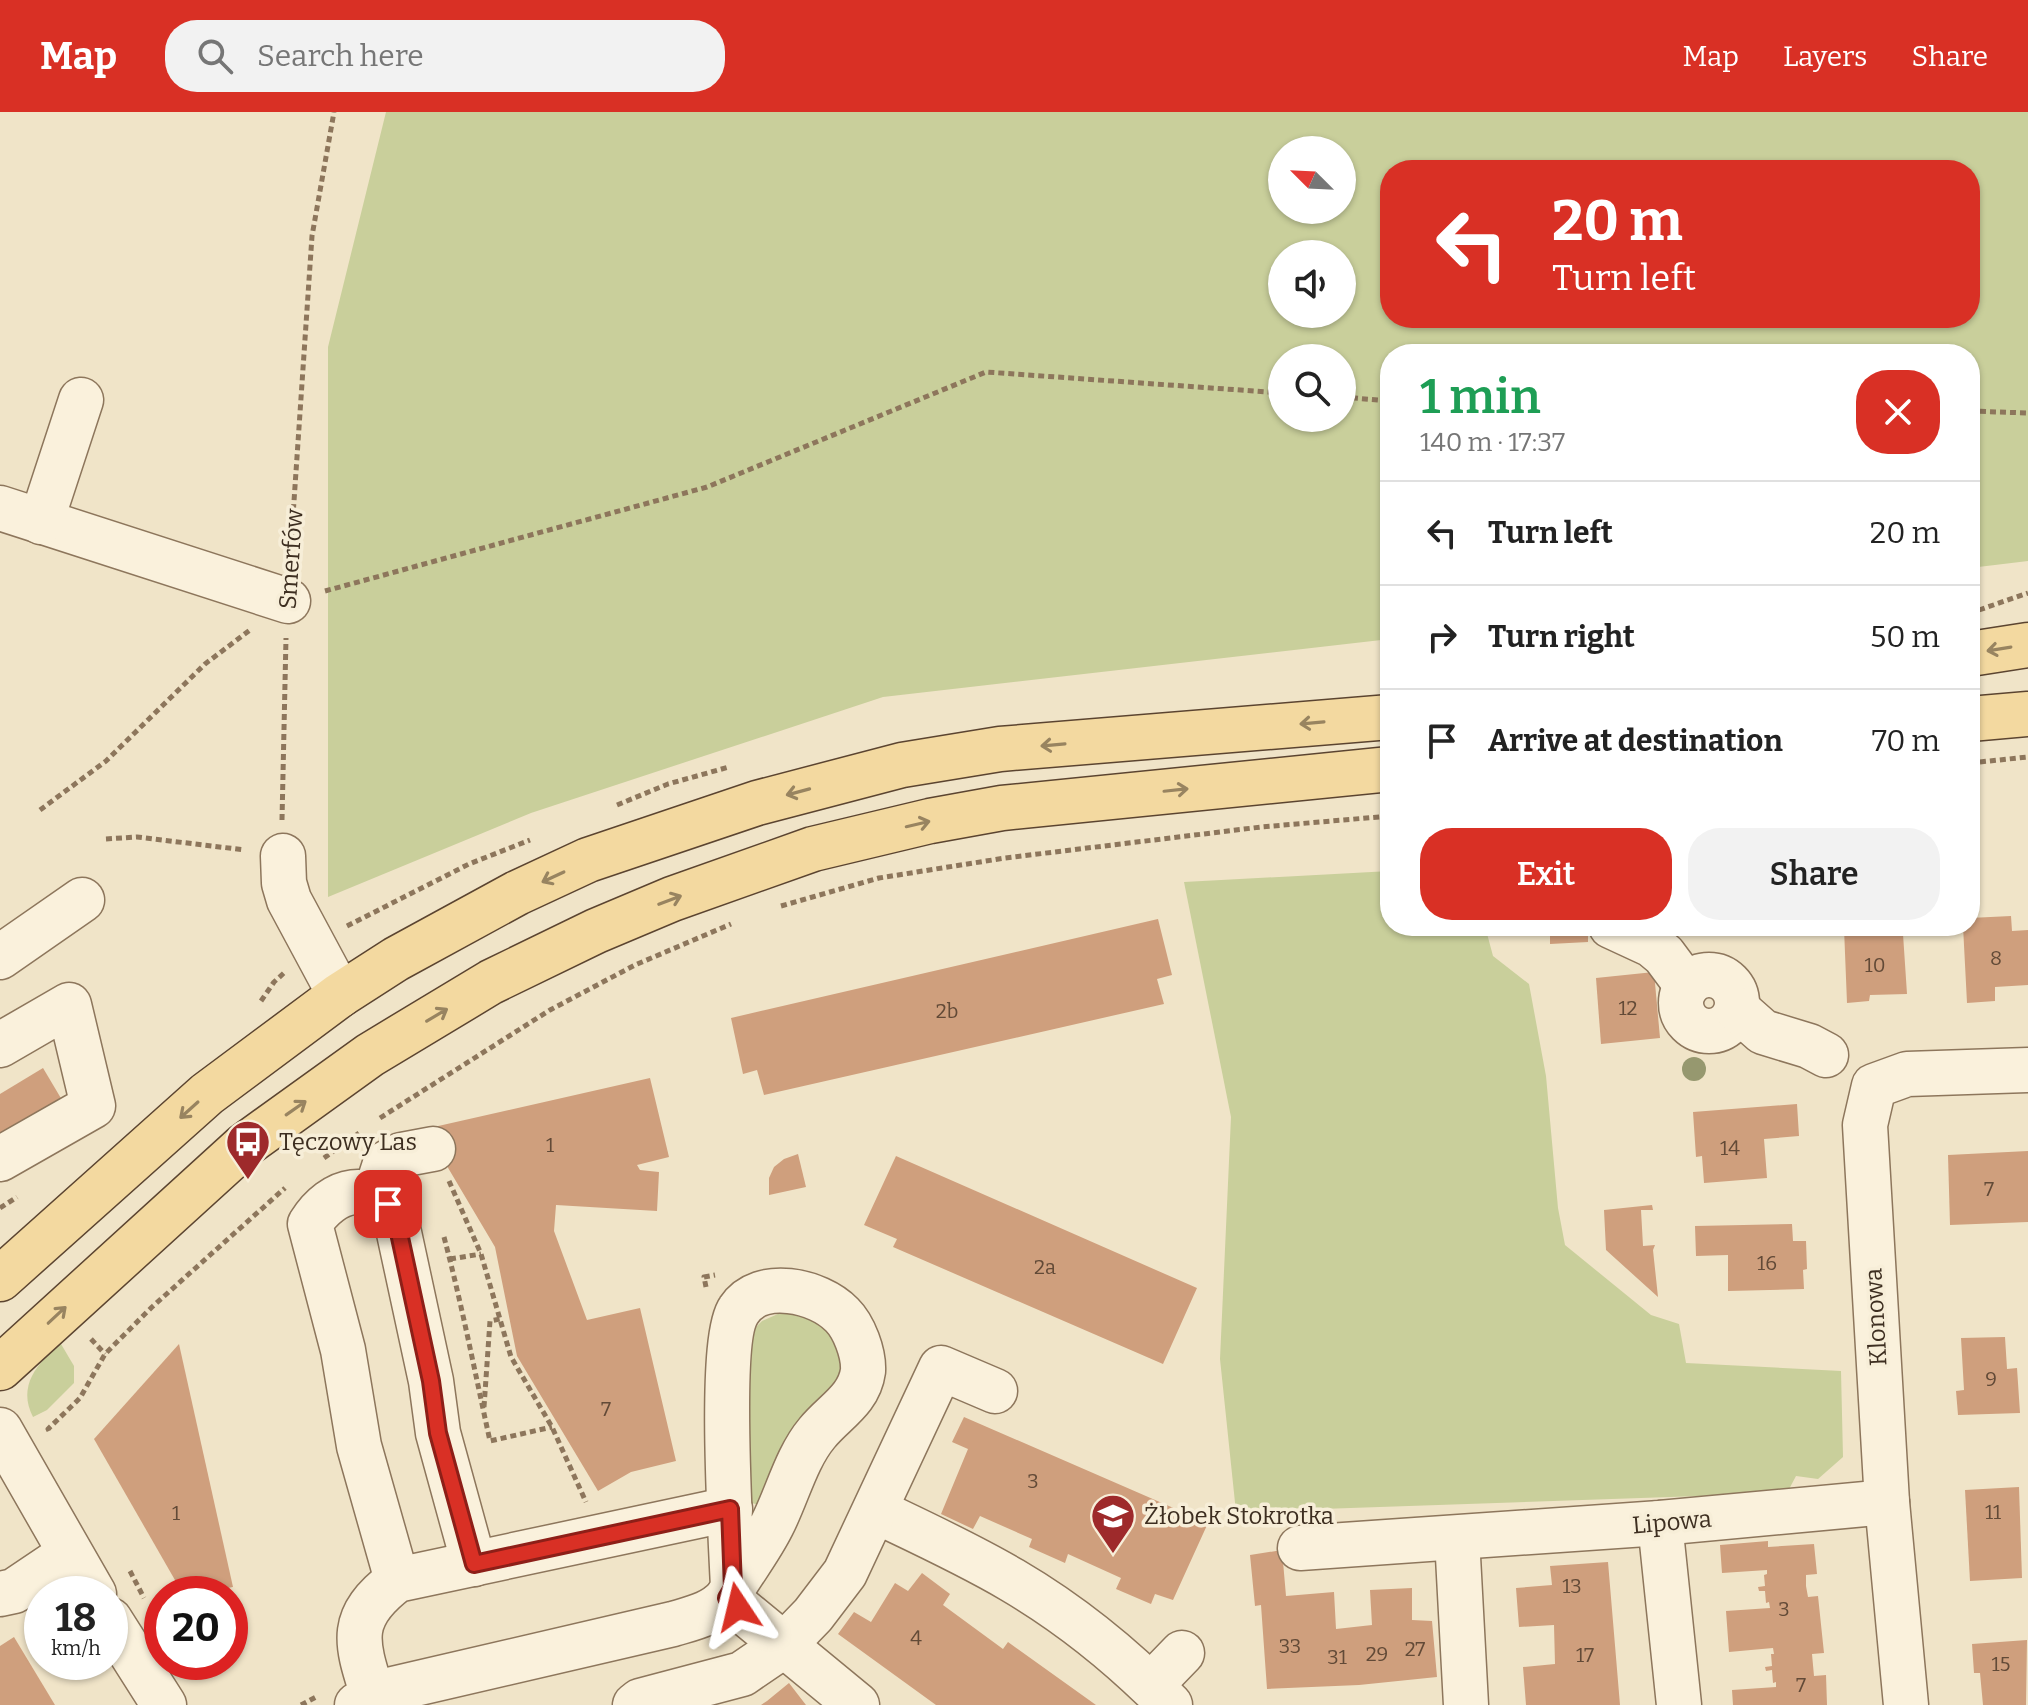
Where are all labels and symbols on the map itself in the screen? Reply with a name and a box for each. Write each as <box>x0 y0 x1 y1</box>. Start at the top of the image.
north arrow <box>1268 136 1356 224</box>
street label: Smerfów <box>274 507 309 610</box>
one-way arrow <box>1987 643 2012 658</box>
one-way arrow <box>1299 716 1326 731</box>
one-way arrow <box>1040 738 1067 753</box>
one-way arrow <box>1162 782 1189 797</box>
one-way arrow <box>786 786 811 801</box>
one-way arrow <box>905 815 931 830</box>
one-way arrow <box>541 870 565 885</box>
one-way arrow <box>657 892 682 906</box>
house number: 8 <box>1990 946 2002 970</box>
house number: 10 <box>1865 953 1885 977</box>
house number: 12 <box>1619 996 1638 1020</box>
house number: 2b <box>936 999 958 1023</box>
one-way arrow <box>425 1007 448 1023</box>
one-way arrow <box>179 1100 199 1118</box>
one-way arrow <box>284 1100 306 1116</box>
bus stop icon: Tęczowy Las <box>224 1118 272 1181</box>
place label: Tęczowy Las <box>279 1128 417 1156</box>
house number: 1 <box>546 1133 554 1157</box>
house number: 14 <box>1720 1136 1740 1160</box>
pin <box>354 1170 422 1238</box>
house number: 7 <box>1984 1177 1994 1201</box>
house number: 16 <box>1757 1251 1777 1275</box>
house number: 2a <box>1034 1255 1056 1279</box>
street label: Klonowa <box>1859 1267 1893 1367</box>
one-way arrow <box>47 1307 67 1325</box>
house number: 9 <box>1985 1367 1997 1391</box>
house number: 7 <box>601 1397 611 1421</box>
house number: 3 <box>1027 1469 1039 1493</box>
school or university icon: Żłobek Stokrotka <box>1089 1492 1137 1555</box>
house number: 11 <box>1985 1500 2001 1524</box>
house number: 1 <box>172 1501 180 1525</box>
place label: Żłobek Stokrotka <box>1144 1502 1334 1530</box>
street label: Lipowa <box>1631 1505 1713 1539</box>
position arrow <box>696 1565 780 1649</box>
house number: 13 <box>1562 1574 1582 1598</box>
speed limit sign: 20 <box>144 1576 248 1680</box>
house number: 3 <box>1778 1597 1790 1621</box>
house number: 4 <box>910 1626 922 1650</box>
house number: 33 <box>1279 1634 1301 1658</box>
house number: 27 <box>1405 1637 1425 1661</box>
house number: 29 <box>1366 1642 1388 1666</box>
house number: 17 <box>1576 1643 1594 1667</box>
house number: 31 <box>1327 1645 1347 1669</box>
house number: 15 <box>1992 1652 2010 1676</box>
house number: 7 <box>1796 1673 1806 1697</box>

